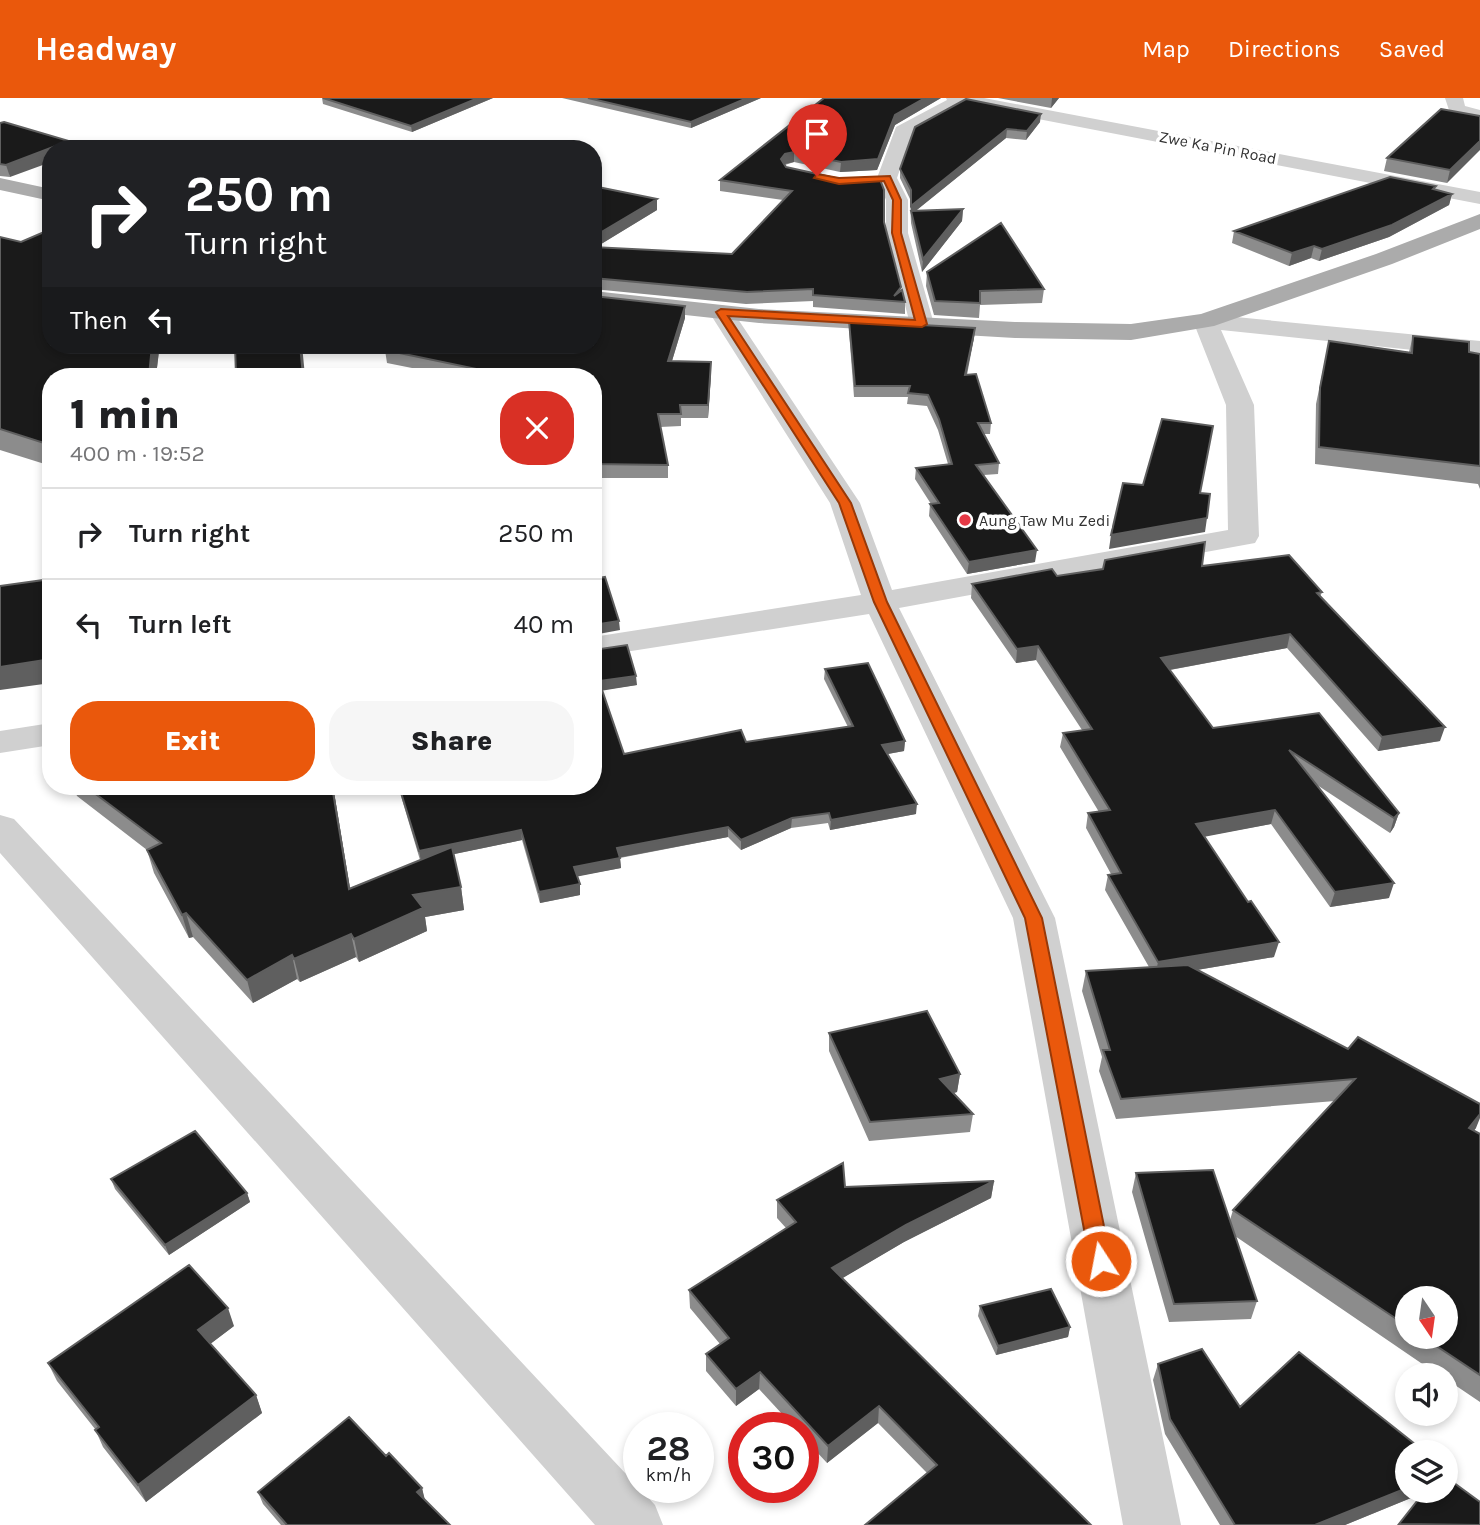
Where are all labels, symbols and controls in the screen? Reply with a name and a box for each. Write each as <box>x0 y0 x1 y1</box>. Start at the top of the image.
text: Headway <box>35 30 176 68</box>
text: Map <box>1142 35 1190 63</box>
text: Directions <box>1228 35 1341 63</box>
text: Saved <box>1379 35 1445 63</box>
pin <box>787 104 847 176</box>
icon: arrive <box>798 115 836 153</box>
street label: Zwe Ka Pin Road <box>1158 127 1278 168</box>
text: 250 m <box>185 166 333 223</box>
icon: right <box>70 168 161 259</box>
text: Turn right <box>185 225 327 262</box>
icon: left <box>142 301 180 339</box>
text: Then <box>70 305 128 336</box>
text: 1 min <box>70 389 180 439</box>
button: close <box>500 391 574 465</box>
text: 400 m · 19:52 <box>70 440 205 467</box>
place label: Aung Taw Mu Zedi <box>979 511 1110 530</box>
marker: Aung Taw Mu Zedi <box>957 512 973 528</box>
icon: right <box>70 515 108 553</box>
text: Turn right <box>129 518 250 549</box>
text: 250 m <box>498 518 574 549</box>
icon: left <box>70 606 108 644</box>
text: Turn left <box>129 609 231 640</box>
text: 40 m <box>514 609 574 640</box>
button: Exit <box>70 701 315 781</box>
button: Share <box>329 701 574 781</box>
position arrow <box>1064 1224 1138 1298</box>
north arrow <box>1395 1286 1458 1349</box>
map controls <box>1395 1286 1458 1503</box>
button: sound <box>1395 1363 1458 1426</box>
speed limit sign: 30 <box>728 1412 819 1503</box>
text: 28 <box>647 1428 690 1469</box>
button: layers <box>1395 1440 1458 1503</box>
text: km/h <box>646 1464 691 1486</box>

